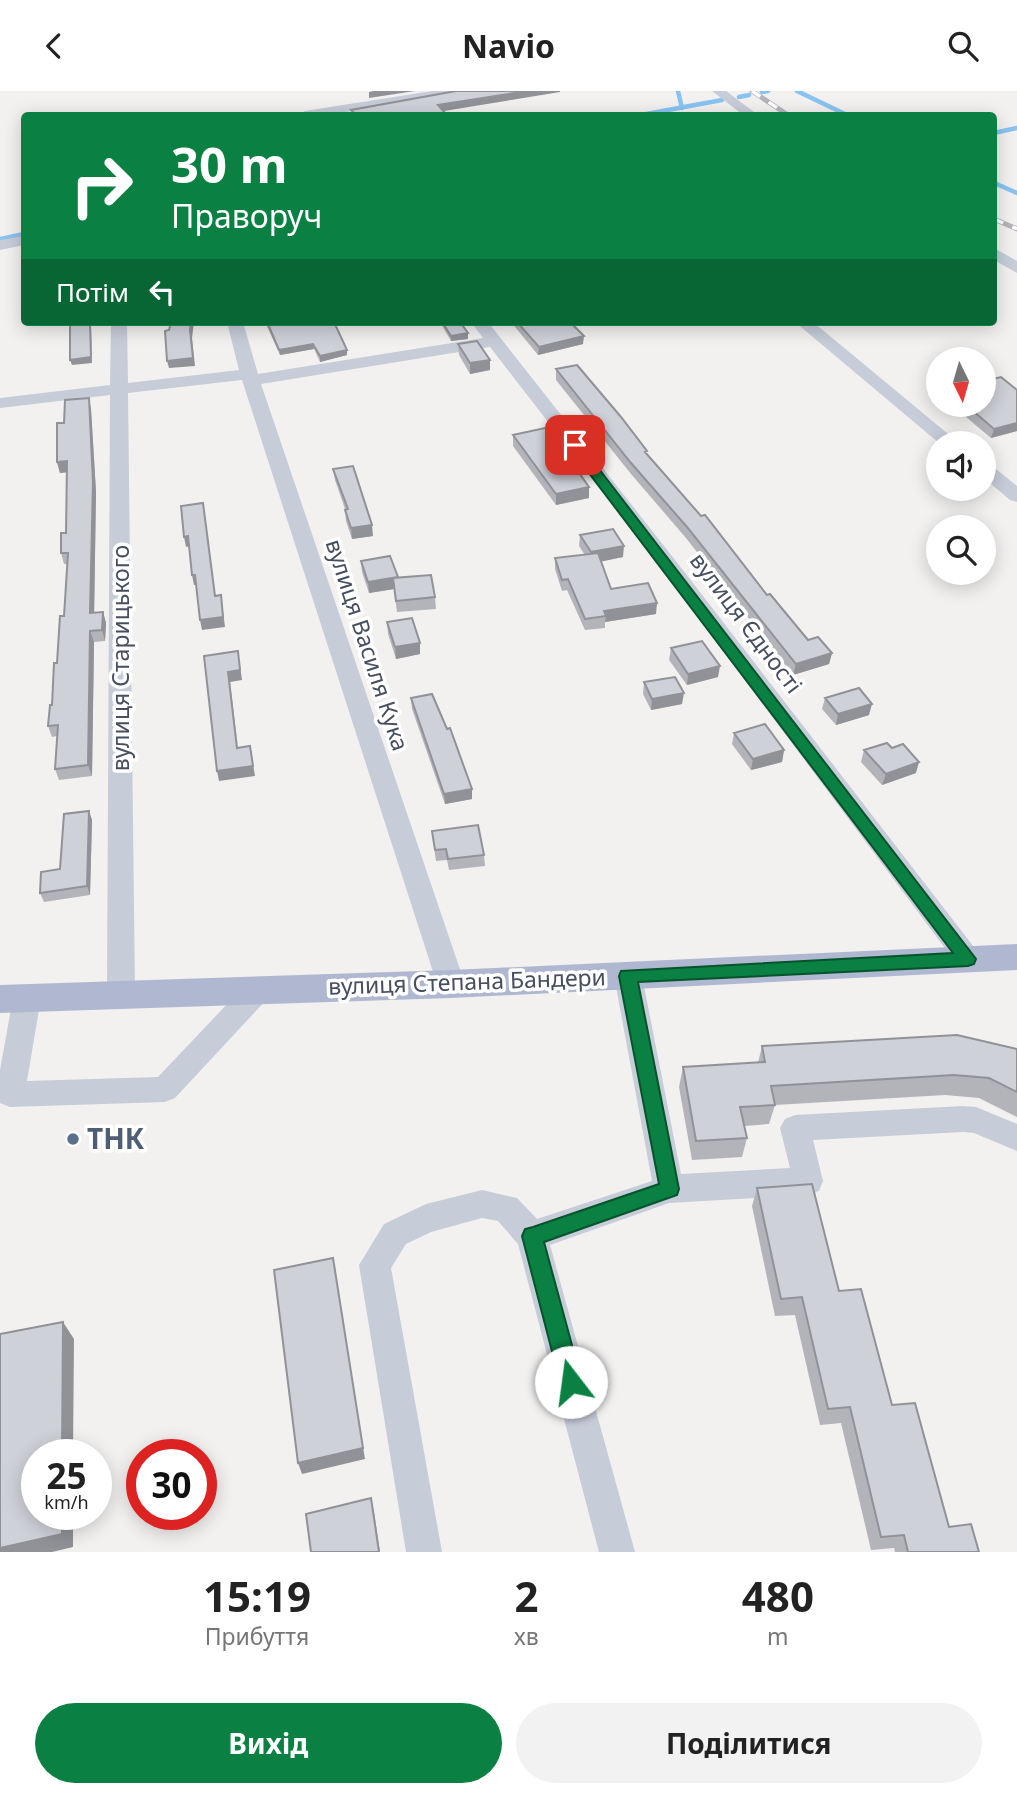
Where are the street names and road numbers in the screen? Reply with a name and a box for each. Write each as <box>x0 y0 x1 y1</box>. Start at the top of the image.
street label: вулиця Василя Кука <box>319 535 417 755</box>
street label: вулиця Старицького <box>104 545 136 771</box>
street label: вулиця Єдності <box>683 545 810 699</box>
street label: вулиця Степана Бандери <box>328 960 606 1002</box>

